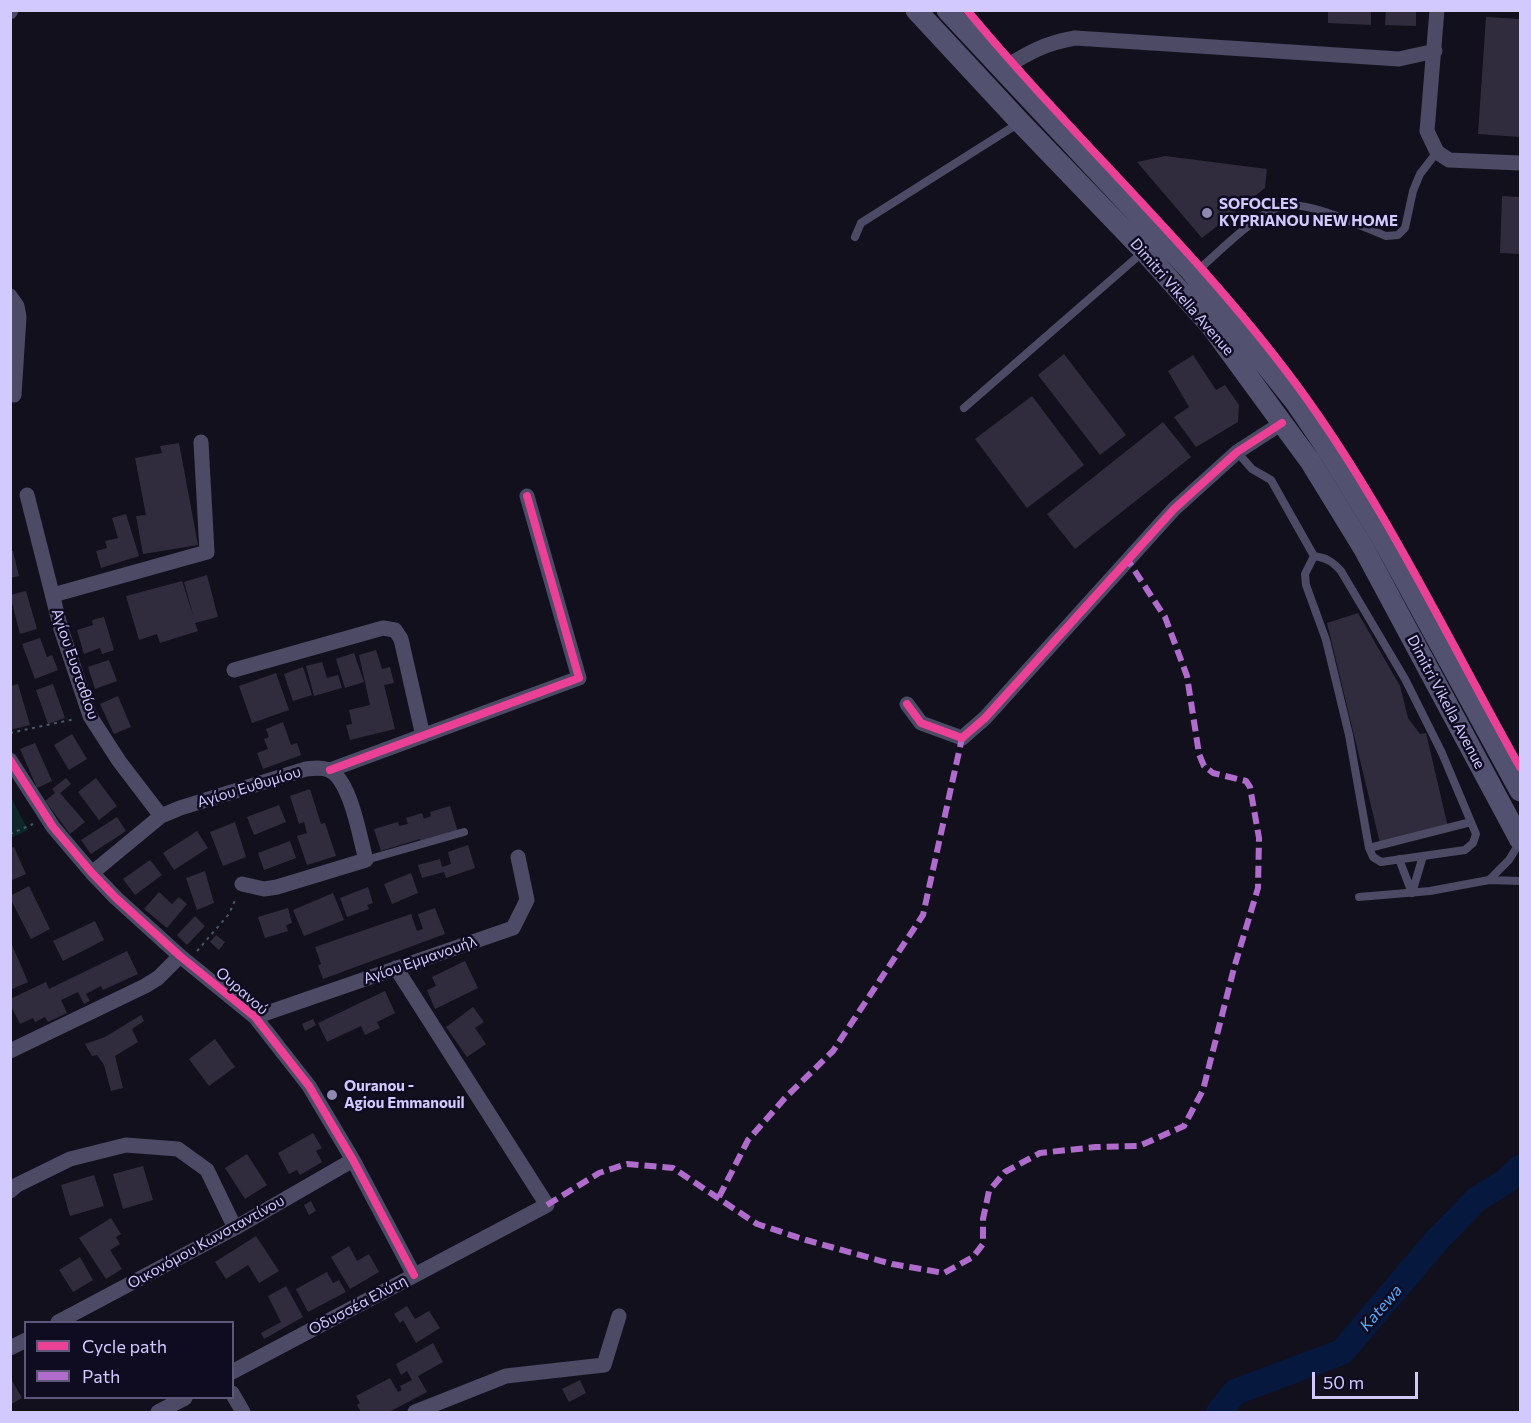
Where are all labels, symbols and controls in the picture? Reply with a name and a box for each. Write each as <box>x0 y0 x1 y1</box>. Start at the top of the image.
place label: SOFOCLES KYPRIANOU NEW HOME <box>1219 195 1398 230</box>
marker: SOFOCLES KYPRIANOU NEW HOME <box>1200 206 1214 220</box>
street label: Dimitri Vikella Avenue <box>1126 235 1238 359</box>
street label: Αγίου Ευσταθίου <box>48 606 102 722</box>
street label: Dimitri Vikella Avenue <box>1403 632 1489 772</box>
street label: Αγίου Ευθυμίου <box>195 763 303 811</box>
street label: Αγίου Εμμανουήλ <box>361 932 479 988</box>
street label: Ουρανού <box>212 963 272 1019</box>
place label: Ouranou - Agiou Emmanouil <box>344 1077 465 1112</box>
marker: Ouranou - Agiou Emmanouil <box>325 1088 339 1102</box>
street label: Οικονόμου Κωνσταντίνου <box>125 1191 287 1293</box>
street label: Οδυσσέα Ελύτη <box>306 1272 410 1338</box>
water label: Katewa <box>1356 1281 1406 1335</box>
legend <box>24 1321 234 1399</box>
text: Cycle path <box>82 1335 167 1357</box>
scale bar <box>1315 1360 1422 1398</box>
text: Path <box>82 1365 120 1387</box>
text: 50 m <box>1323 1371 1364 1393</box>

